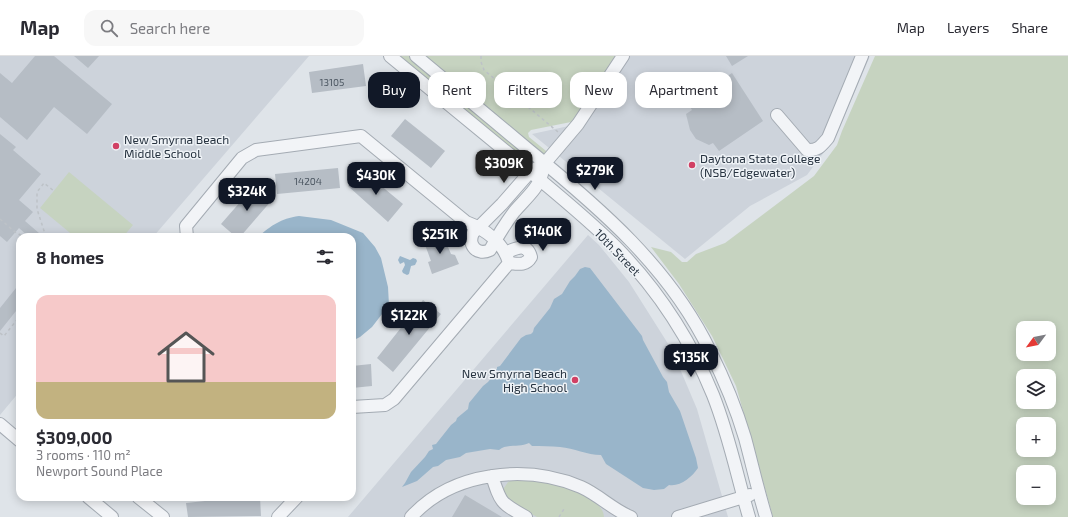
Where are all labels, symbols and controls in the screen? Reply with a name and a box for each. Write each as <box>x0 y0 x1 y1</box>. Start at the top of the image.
search box <box>84 10 364 46</box>
text: Map <box>20 16 60 39</box>
icon: search <box>98 17 120 39</box>
text: Search here <box>130 19 210 37</box>
text: Map <box>897 19 925 36</box>
text: Layers <box>947 19 989 36</box>
text: Share <box>1011 19 1048 36</box>
chip: Buy <box>368 72 420 108</box>
chip: Rent <box>428 72 486 108</box>
chip: Filters <box>494 72 562 108</box>
chip: New <box>570 72 627 108</box>
chip: Apartment <box>635 72 732 108</box>
house number: 13105 <box>320 76 344 88</box>
place label: New Smyrna Beach Middle School <box>124 132 229 160</box>
marker: New Smyrna Beach Middle School <box>111 141 121 151</box>
pin: $309K <box>476 150 532 184</box>
place label: Daytona State College (NSB/Edgewater) <box>700 151 820 179</box>
text: $309K <box>484 155 524 171</box>
pin: $279K <box>567 157 623 191</box>
marker: Daytona State College (NSB/Edgewater) <box>687 160 697 170</box>
pin: $430K <box>348 162 404 196</box>
text: $279K <box>576 162 614 178</box>
text: $430K <box>356 167 396 183</box>
house number: 14204 <box>294 175 322 187</box>
pin: $324K <box>219 178 275 212</box>
text: $324K <box>228 183 267 199</box>
pin: $140K <box>515 218 571 252</box>
pin: $251K <box>412 221 468 255</box>
text: $140K <box>524 223 562 239</box>
text: $251K <box>422 226 458 242</box>
street label: 10th Street <box>592 226 644 279</box>
icon: filters <box>314 246 336 268</box>
text: 8 homes <box>36 247 104 267</box>
pin: $122K <box>381 302 437 336</box>
text: $122K <box>391 307 427 323</box>
icon: home <box>150 321 222 393</box>
north arrow <box>1016 321 1056 361</box>
map controls <box>1016 321 1056 505</box>
pin: $135K <box>663 344 719 378</box>
text: $135K <box>673 349 709 365</box>
place label: New Smyrna Beach High School <box>462 366 567 394</box>
button: layers <box>1016 369 1056 409</box>
marker: New Smyrna Beach High School <box>570 375 580 385</box>
button: + <box>1016 417 1056 457</box>
text: $309,000 <box>36 427 113 447</box>
text: 3 rooms · 110 m² <box>36 447 131 463</box>
text: Newport Sound Place <box>36 463 163 479</box>
button: − <box>1016 465 1056 505</box>

